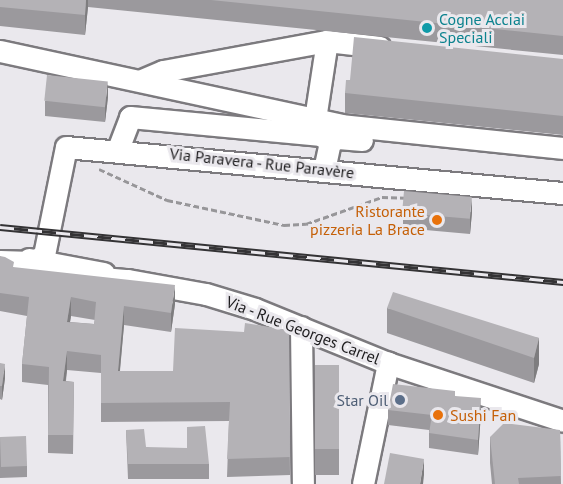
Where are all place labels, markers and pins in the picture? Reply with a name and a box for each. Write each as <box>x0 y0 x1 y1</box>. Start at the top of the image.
place label: Cogne Acciai Speciali <box>439 9 526 47</box>
marker: Cogne Acciai Speciali <box>420 21 434 35</box>
place label: Ristorante pizzeria La Brace <box>310 201 425 239</box>
marker: Ristorante pizzeria La Brace <box>430 213 444 227</box>
place label: Star Oil <box>337 390 388 410</box>
marker: Star Oil <box>393 393 407 407</box>
place label: Sushi Fan <box>450 405 516 425</box>
marker: Sushi Fan <box>431 408 445 422</box>

